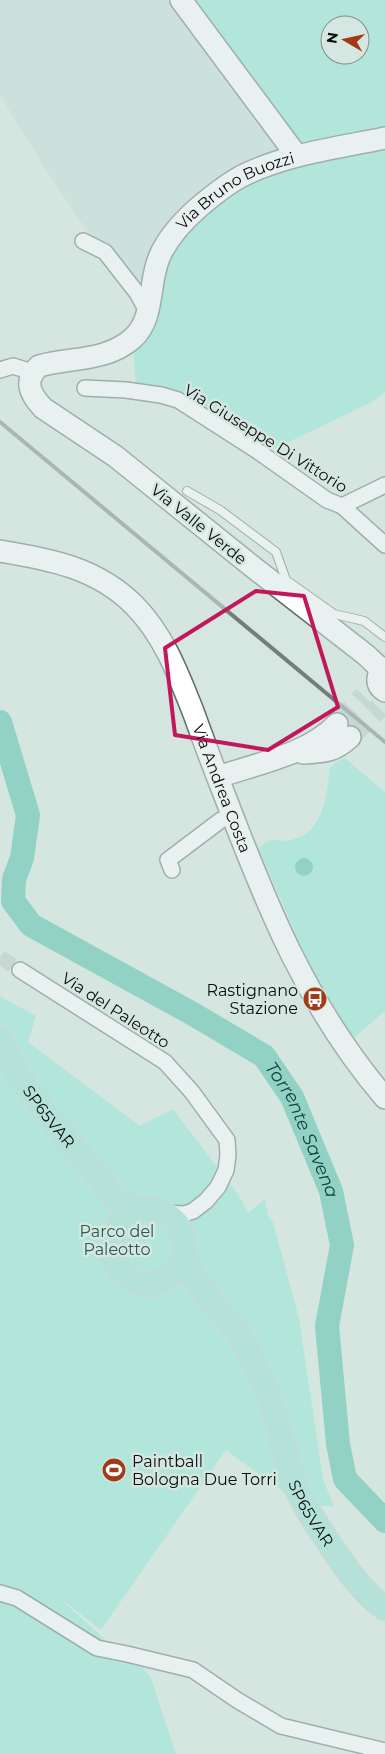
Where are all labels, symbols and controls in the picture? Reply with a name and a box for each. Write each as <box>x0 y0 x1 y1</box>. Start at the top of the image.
north arrow <box>320 15 370 65</box>
text: N <box>322 31 342 45</box>
street label: Via Bruno Buozzi <box>172 148 296 234</box>
street label: Via Giuseppe Di Vittorio <box>180 380 351 497</box>
street label: Via Valle Verde <box>147 480 250 569</box>
street label: Via Andrea Costa <box>188 722 255 856</box>
street label: Via del Paleotto <box>58 968 173 1052</box>
place label: Rastignano Stazione <box>206 981 298 1018</box>
bus stop icon: Rastignano Stazione <box>302 986 328 1012</box>
water label: Torrente Savena <box>260 1058 343 1200</box>
street label: SP65VAR <box>19 1082 79 1152</box>
park label: Parco del Paleotto <box>80 1222 154 1259</box>
place label: Paintball Bologna Due Torri <box>132 1452 277 1489</box>
sports icon: Paintball Bologna Due Torri <box>101 1457 127 1483</box>
street label: SP65VAR <box>284 1478 338 1550</box>

